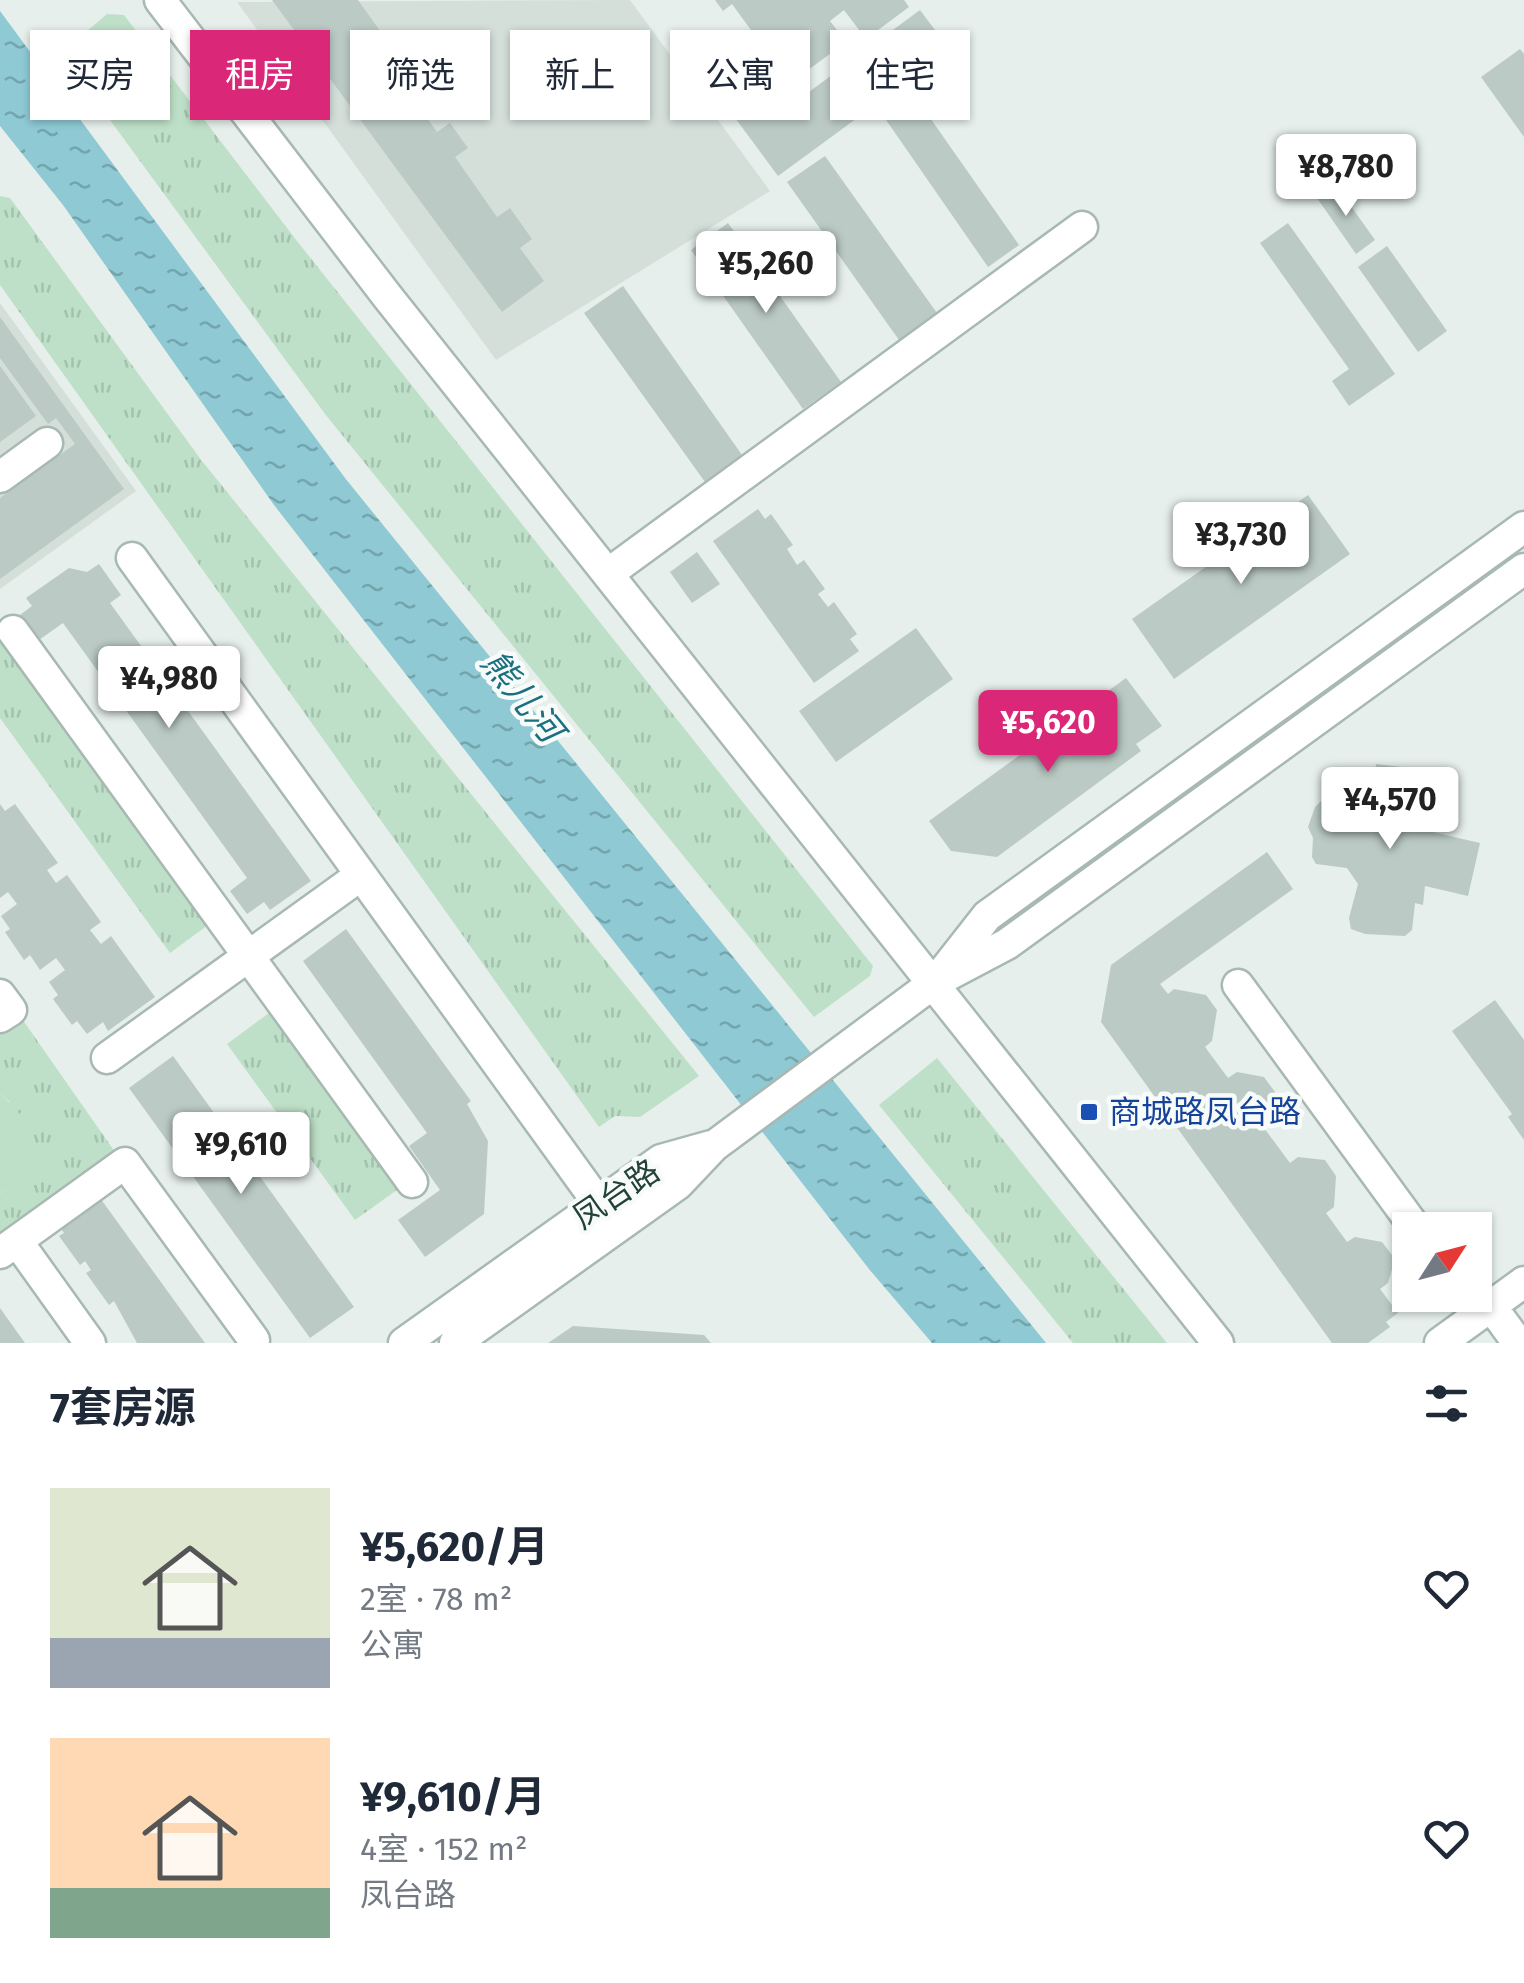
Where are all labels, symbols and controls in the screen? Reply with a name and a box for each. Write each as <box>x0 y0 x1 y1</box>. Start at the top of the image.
chip: 买房 <box>30 30 170 120</box>
chip: 租房 <box>190 30 330 120</box>
chip: 筛选 <box>350 30 490 120</box>
chip: 新上 <box>510 30 650 120</box>
chip: 公寓 <box>670 30 810 120</box>
chip: 住宅 <box>830 30 970 120</box>
pin: ¥8,780 <box>1265 134 1427 219</box>
text: ¥8,780 <box>1298 147 1394 185</box>
pin: ¥5,260 <box>685 231 847 316</box>
text: ¥5,260 <box>718 244 814 282</box>
pin: ¥3,730 <box>1160 502 1322 587</box>
text: ¥3,730 <box>1195 515 1287 553</box>
water label: 熊儿河 <box>473 642 575 755</box>
pin: ¥4,980 <box>88 646 250 731</box>
text: ¥4,980 <box>120 659 218 697</box>
pin: ¥5,620 <box>967 690 1129 775</box>
text: ¥5,620 <box>1000 703 1096 741</box>
pin: ¥4,570 <box>1309 767 1471 852</box>
text: ¥4,570 <box>1343 780 1437 818</box>
place label: 商城路凤台路 <box>1109 1093 1301 1131</box>
marker: 商城路凤台路 <box>1078 1101 1100 1123</box>
pin: ¥9,610 <box>160 1112 322 1197</box>
text: ¥9,610 <box>195 1125 287 1163</box>
street label: 凤台路 <box>566 1151 666 1237</box>
north arrow <box>1392 1212 1492 1312</box>
map controls <box>1392 1212 1492 1312</box>
icon: filters <box>1419 1376 1474 1431</box>
text: 7套房源 <box>50 1383 196 1433</box>
text: ¥5,620/月 <box>360 1522 549 1572</box>
icon: home <box>130 1528 250 1648</box>
icon: heart <box>1419 1561 1474 1616</box>
text: 2室 · 78 m² <box>360 1580 512 1618</box>
text: 公寓 <box>360 1626 424 1664</box>
text: ¥9,610/月 <box>360 1772 546 1822</box>
icon: home <box>130 1778 250 1898</box>
icon: heart <box>1419 1811 1474 1866</box>
text: 4室 · 152 m² <box>360 1830 528 1868</box>
text: 凤台路 <box>360 1876 456 1914</box>

